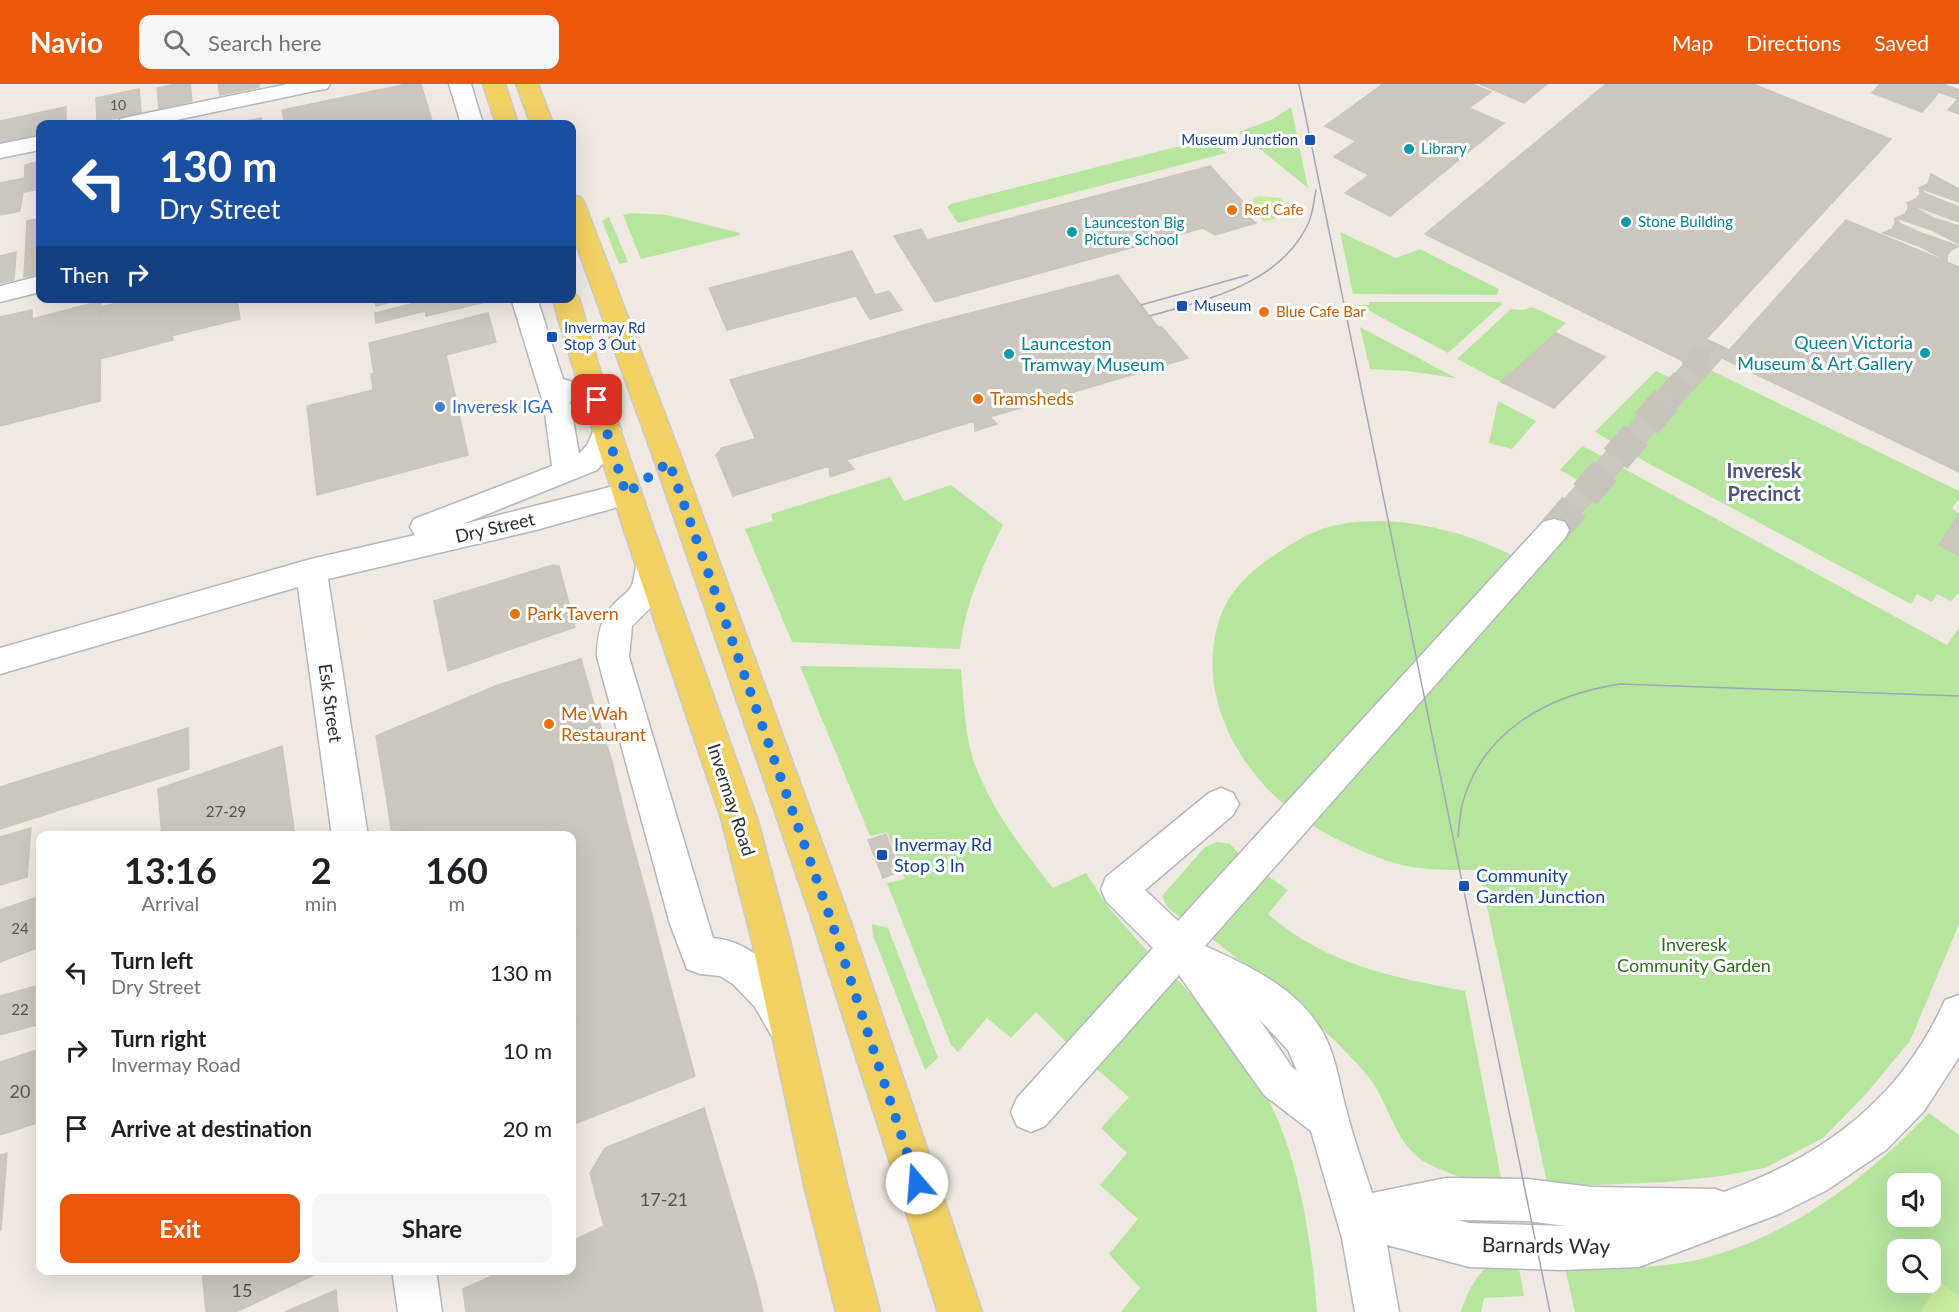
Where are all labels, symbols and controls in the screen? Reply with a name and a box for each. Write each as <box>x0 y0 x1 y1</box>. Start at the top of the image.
search box <box>139 15 559 69</box>
text: Navio <box>30 25 103 59</box>
icon: search <box>160 26 193 59</box>
text: Search here <box>208 29 322 56</box>
text: Map <box>1672 30 1713 55</box>
text: Directions <box>1746 30 1841 55</box>
text: Saved <box>1874 30 1929 55</box>
house number: 10 <box>110 96 126 113</box>
place label: Museum Junction <box>1181 130 1298 148</box>
marker: Museum Junction <box>1303 133 1317 147</box>
place label: Library <box>1421 139 1467 157</box>
text: 130 m <box>159 141 277 191</box>
marker: Library <box>1402 142 1416 156</box>
icon: left <box>60 144 138 222</box>
text: Dry Street <box>159 192 280 225</box>
place label: Red Cafe <box>1244 200 1303 218</box>
marker: Red Cafe <box>1225 203 1239 217</box>
place label: Stone Building <box>1638 212 1733 230</box>
place label: Launceston Big Picture School <box>1084 213 1185 248</box>
marker: Stone Building <box>1619 215 1633 229</box>
marker: Launceston Big Picture School <box>1065 225 1079 239</box>
icon: right <box>121 258 154 291</box>
text: Then <box>60 261 109 288</box>
place label: Museum <box>1194 296 1251 314</box>
marker: Museum <box>1175 299 1189 313</box>
place label: Blue Cafe Bar <box>1276 302 1366 320</box>
marker: Blue Cafe Bar <box>1257 305 1271 319</box>
place label: Invermay Rd Stop 3 Out <box>564 318 645 353</box>
marker: Invermay Rd Stop 3 Out <box>545 330 559 344</box>
place label: Queen Victoria Museum & Art Gallery <box>1737 331 1914 374</box>
place label: Launceston Tramway Museum <box>1021 332 1165 375</box>
marker: Queen Victoria Museum & Art Gallery <box>1918 346 1932 360</box>
marker: Launceston Tramway Museum <box>1002 347 1016 361</box>
pin <box>571 374 622 425</box>
icon: arrive <box>580 383 613 416</box>
place label: Tramsheds <box>990 387 1074 409</box>
marker: Tramsheds <box>971 392 985 406</box>
place label: Inveresk IGA <box>452 395 554 417</box>
marker: Inveresk IGA <box>433 400 447 414</box>
district label: Inveresk Precinct <box>1726 458 1802 505</box>
street label: Dry Street <box>453 507 537 547</box>
place label: Park Tavern <box>527 602 619 624</box>
marker: Park Tavern <box>508 607 522 621</box>
street label: Esk Street <box>315 662 347 744</box>
place label: Me Wah Restaurant <box>561 702 647 745</box>
marker: Me Wah Restaurant <box>542 717 556 731</box>
street label: Invermay Road <box>703 741 760 859</box>
house number: 27-29 <box>206 802 246 820</box>
place label: Invermay Rd Stop 3 In <box>894 833 992 876</box>
text: 13:16 <box>124 848 217 892</box>
text: 2 <box>311 848 332 892</box>
text: 160 <box>425 848 488 892</box>
marker: Invermay Rd Stop 3 In <box>875 848 889 862</box>
place label: Community Garden Junction <box>1476 864 1605 907</box>
marker: Community Garden Junction <box>1457 879 1471 893</box>
text: Arrival <box>142 891 199 915</box>
text: min <box>305 891 337 915</box>
text: m <box>448 891 465 915</box>
house number: 24 <box>11 919 29 937</box>
park label: Inveresk Community Garden <box>1617 933 1771 976</box>
text: Turn left <box>111 947 193 974</box>
icon: left <box>60 956 93 989</box>
text: 130 m <box>490 959 552 986</box>
text: Dry Street <box>111 974 201 998</box>
house number: 22 <box>11 1000 29 1018</box>
text: Turn right <box>111 1025 206 1052</box>
icon: right <box>60 1034 93 1067</box>
text: 10 m <box>503 1037 552 1064</box>
text: Invermay Road <box>111 1052 241 1076</box>
house number: 20 <box>10 1080 30 1102</box>
icon: arrive <box>60 1112 93 1145</box>
text: Arrive at destination <box>111 1115 312 1142</box>
text: 20 m <box>503 1115 552 1142</box>
position arrow <box>885 1151 949 1215</box>
map controls <box>1887 1173 1941 1293</box>
button: sound <box>1887 1173 1941 1227</box>
house number: 17-21 <box>640 1188 688 1210</box>
button: Exit <box>60 1194 300 1263</box>
button: Share <box>312 1194 552 1263</box>
street label: Barnards Way <box>1482 1231 1611 1258</box>
button: search <box>1887 1239 1941 1293</box>
house number: 15 <box>232 1279 252 1301</box>

